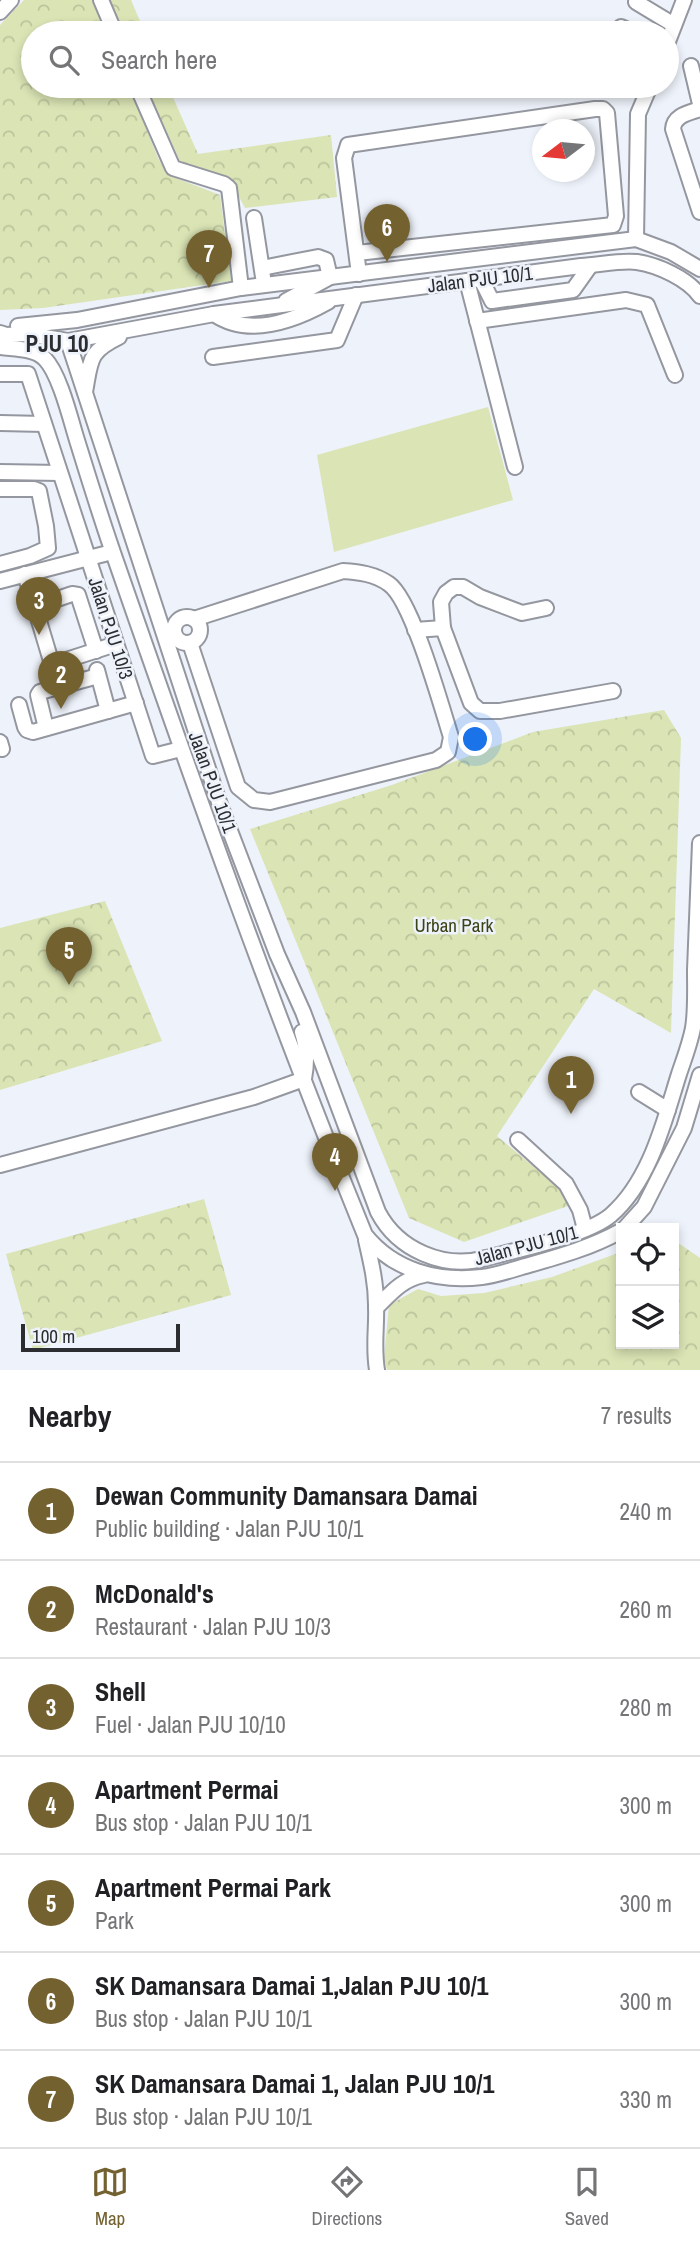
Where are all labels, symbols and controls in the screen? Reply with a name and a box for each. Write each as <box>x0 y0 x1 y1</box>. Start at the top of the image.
search box <box>21 21 679 98</box>
icon: search <box>45 41 83 79</box>
text: Search here <box>101 42 217 77</box>
north arrow <box>532 119 595 182</box>
pin: 6 <box>364 204 410 262</box>
pin: 7 <box>186 230 232 288</box>
street label: Jalan PJU 10/1 <box>426 260 534 298</box>
district label: PJU 10 <box>26 328 88 359</box>
street label: Jalan PJU 10/3 <box>82 574 140 682</box>
pin: 3 <box>16 577 62 635</box>
pin: 2 <box>38 651 84 709</box>
your location <box>458 722 492 756</box>
street label: Jalan PJU 10/1 <box>183 728 243 836</box>
park label: Urban Park <box>415 912 494 938</box>
pin: 5 <box>46 927 92 985</box>
pin: 1 <box>548 1056 594 1114</box>
pin: 4 <box>312 1133 358 1191</box>
street label: Jalan PJU 10/1 <box>472 1219 581 1271</box>
map controls <box>616 1223 679 1349</box>
button: locate <box>616 1223 679 1286</box>
button: layers <box>616 1286 679 1349</box>
scale bar <box>21 1321 180 1353</box>
text: 100 m <box>32 1323 75 1349</box>
text: Nearby <box>28 1396 111 1436</box>
text: 7 results <box>601 1400 672 1431</box>
text: Dewan Community Damansara Damai <box>95 1478 478 1513</box>
text: 1 <box>46 1496 56 1527</box>
text: 240 m <box>620 1496 672 1527</box>
text: Public building · Jalan PJU 10/1 <box>95 1513 363 1544</box>
text: McDonald's <box>95 1576 214 1611</box>
text: 2 <box>46 1594 56 1625</box>
text: 260 m <box>620 1594 672 1625</box>
text: Restaurant · Jalan PJU 10/3 <box>95 1611 331 1642</box>
text: Shell <box>95 1674 146 1709</box>
text: 3 <box>46 1692 56 1723</box>
text: 280 m <box>620 1692 672 1723</box>
text: Fuel · Jalan PJU 10/10 <box>95 1709 286 1740</box>
text: Apartment Permai <box>95 1772 279 1807</box>
text: 4 <box>46 1790 56 1821</box>
text: 300 m <box>620 1790 672 1821</box>
text: Bus stop · Jalan PJU 10/1 <box>95 1807 312 1838</box>
text: Apartment Permai Park <box>95 1870 331 1905</box>
text: 5 <box>46 1888 56 1919</box>
text: 300 m <box>620 1888 672 1919</box>
text: Park <box>95 1905 134 1936</box>
text: SK Damansara Damai 1,Jalan PJU 10/1 <box>95 1968 488 2003</box>
text: 6 <box>46 1986 56 2017</box>
text: 300 m <box>620 1986 672 2017</box>
text: Bus stop · Jalan PJU 10/1 <box>95 2003 312 2034</box>
text: SK Damansara Damai 1, Jalan PJU 10/1 <box>95 2066 494 2101</box>
text: 7 <box>46 2084 56 2115</box>
text: 330 m <box>620 2084 672 2115</box>
text: Bus stop · Jalan PJU 10/1 <box>95 2101 312 2132</box>
tab: Map <box>91 2163 129 2231</box>
tab: Directions <box>311 2163 382 2231</box>
tab: Saved <box>565 2163 609 2231</box>

